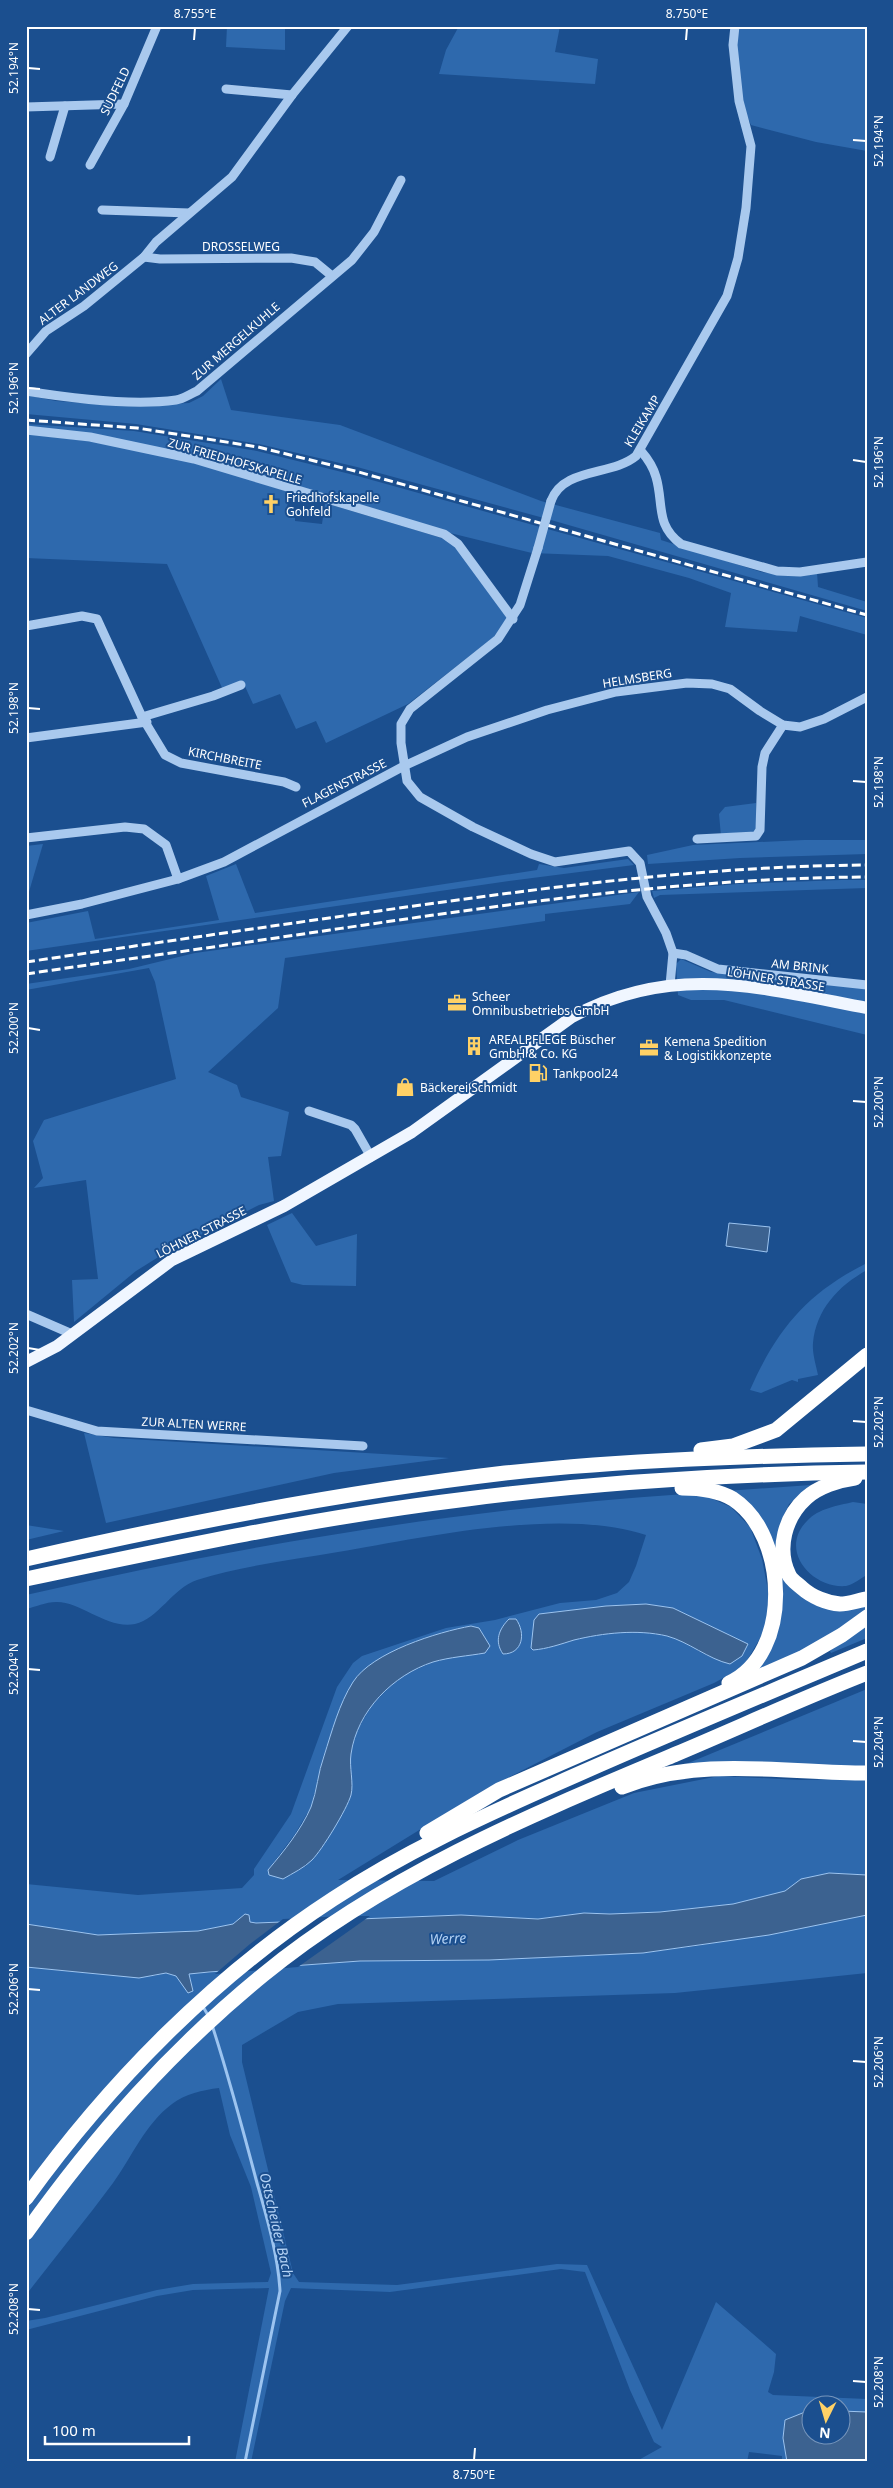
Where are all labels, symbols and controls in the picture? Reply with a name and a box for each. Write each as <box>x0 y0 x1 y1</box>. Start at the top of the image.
text: 8.755°E <box>174 5 216 22</box>
text: 8.750°E <box>666 5 708 22</box>
text: 52.194°N <box>5 42 22 94</box>
street label: SUDFELD <box>96 64 134 118</box>
text: 52.194°N <box>870 115 887 167</box>
street label: DROSSELWEG <box>202 238 280 255</box>
street label: ALTER LANDWEG <box>35 257 121 329</box>
street label: ZUR MERGELKUHLE <box>189 298 283 384</box>
text: 52.196°N <box>5 362 22 414</box>
street label: KLEIKAMP <box>620 392 664 450</box>
street label: ZUR FRIEDHOFSKAPELLE <box>166 434 304 488</box>
text: 52.196°N <box>870 436 887 488</box>
place label: Friedhofskapelle Gohfeld <box>286 489 379 520</box>
church icon: Friedhofskapelle Gohfeld <box>260 493 282 515</box>
street label: HELMSBERG <box>601 664 673 692</box>
text: 52.198°N <box>5 682 22 734</box>
street label: KIRCHBREITE <box>187 743 263 773</box>
street label: FLAGENSTRASSE <box>299 754 389 812</box>
text: 52.198°N <box>870 756 887 808</box>
street label: AM BRINK <box>770 955 830 978</box>
street label: LÖHNER STRASSE <box>726 963 826 995</box>
place label: Scheer Omnibusbetriebs GmbH <box>472 988 609 1019</box>
office icon: Scheer Omnibusbetriebs GmbH <box>446 992 468 1014</box>
text: 52.200°N <box>5 1002 22 1054</box>
place label: AREALPFLEGE Büscher GmbH & Co. KG <box>489 1031 616 1062</box>
place label: Kemena Spedition & Logistikkonzepte <box>664 1033 772 1064</box>
building icon: AREALPFLEGE Büscher GmbH & Co. KG <box>463 1035 485 1057</box>
office icon: Kemena Spedition & Logistikkonzepte <box>638 1037 660 1059</box>
fuel station icon: Tankpool24 <box>527 1062 549 1084</box>
place label: Tankpool24 <box>553 1065 618 1082</box>
shop icon: Bäckerei Schmidt <box>394 1076 416 1098</box>
text: 52.200°N <box>870 1076 887 1128</box>
place label: Bäckerei Schmidt <box>420 1079 518 1096</box>
street label: LÖHNER STRASSE <box>153 1202 249 1262</box>
text: 52.202°N <box>5 1322 22 1374</box>
text: 52.202°N <box>870 1396 887 1448</box>
street label: ZUR ALTEN WERRE <box>141 1413 247 1435</box>
text: 52.204°N <box>5 1643 22 1695</box>
text: 52.204°N <box>870 1716 887 1768</box>
water label: Werre <box>429 1928 467 1948</box>
text: 52.206°N <box>5 1963 22 2015</box>
text: 52.206°N <box>870 2036 887 2088</box>
water label: Ostscheider Bach <box>256 2171 298 2279</box>
text: 52.208°N <box>5 2283 22 2335</box>
text: 52.208°N <box>870 2356 887 2408</box>
north arrow <box>800 2396 850 2446</box>
scale bar <box>45 2413 189 2445</box>
text: 100 m <box>52 2420 96 2440</box>
text: N <box>818 2423 831 2443</box>
text: 8.750°E <box>453 2466 495 2483</box>

